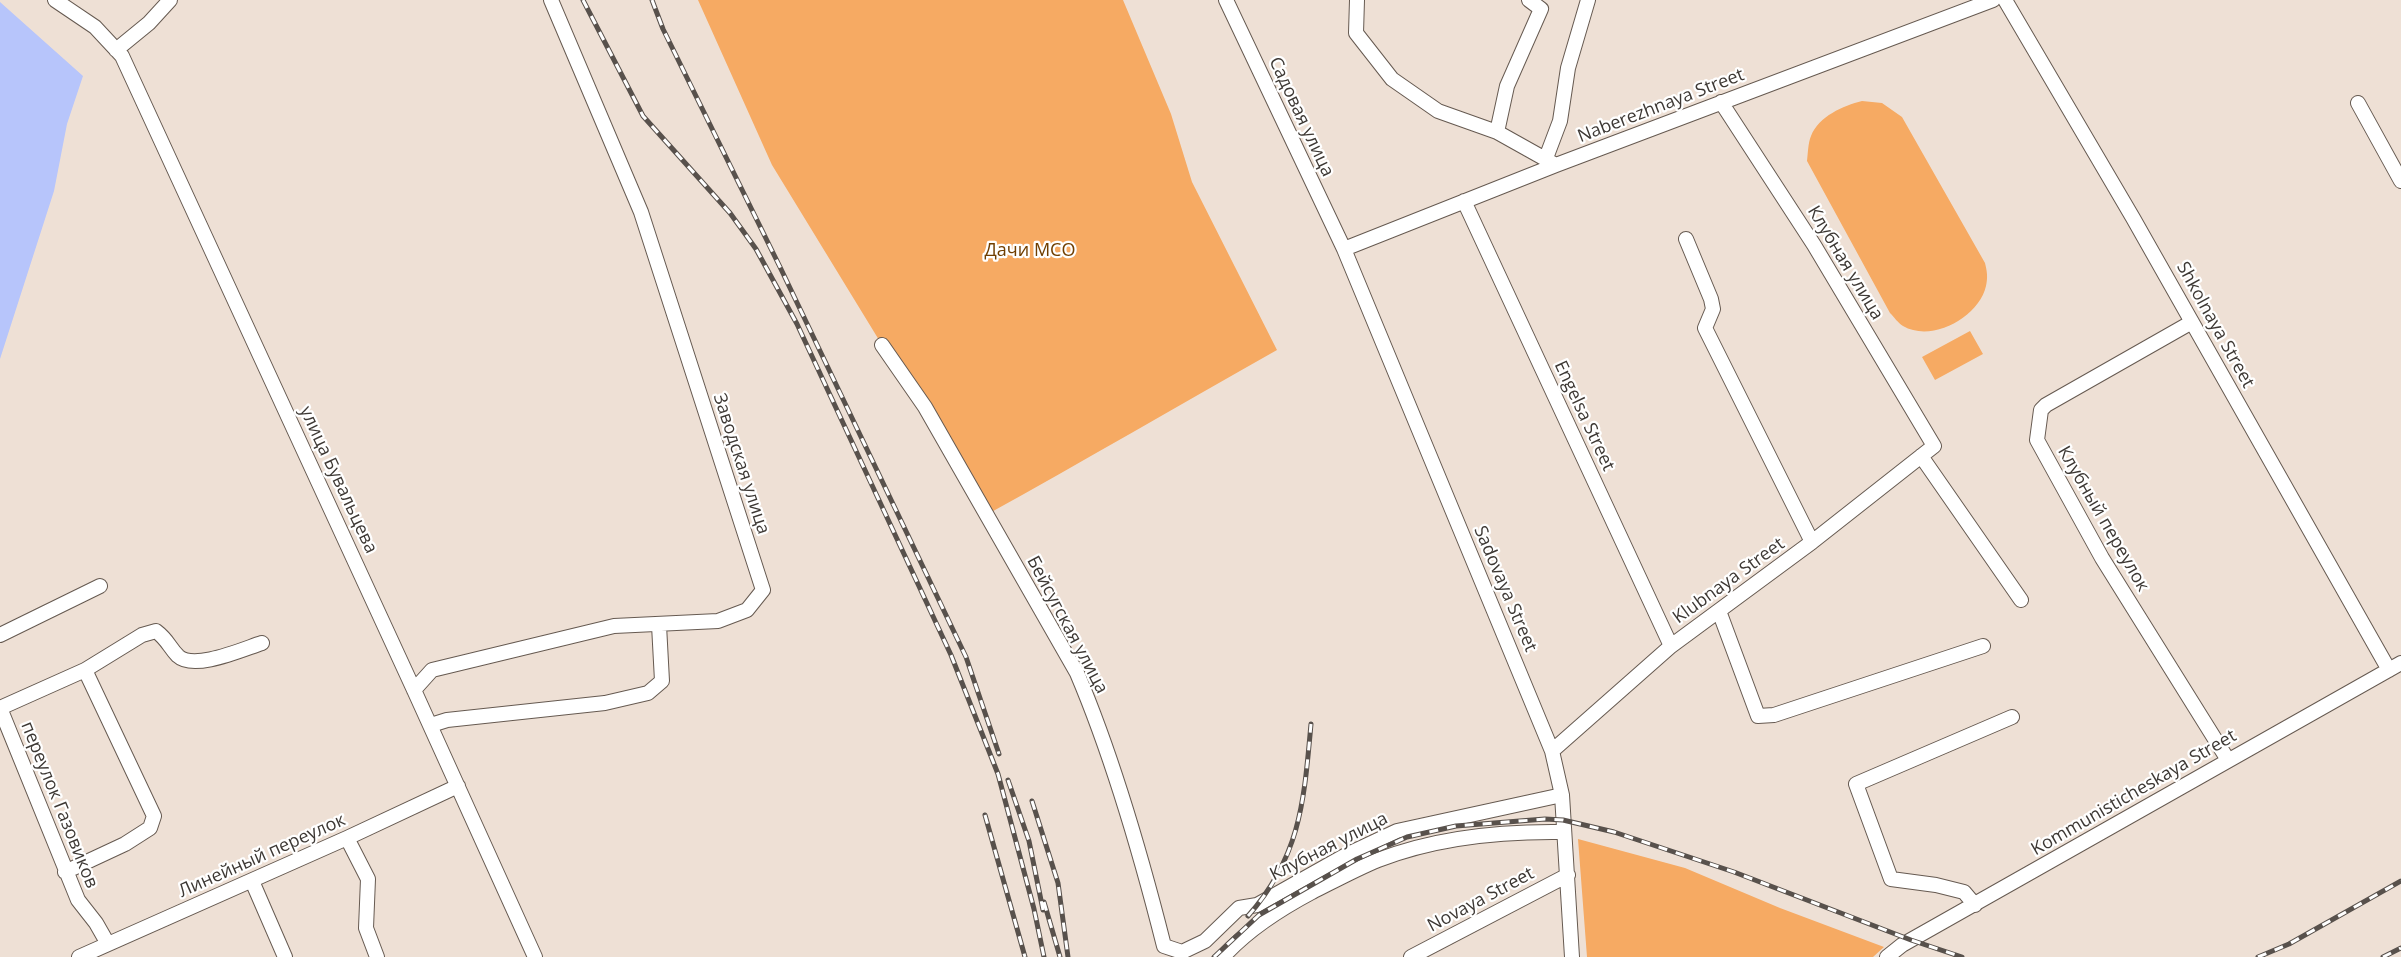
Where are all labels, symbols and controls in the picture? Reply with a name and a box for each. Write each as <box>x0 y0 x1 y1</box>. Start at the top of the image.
street label: Садовая улица <box>1264 54 1338 180</box>
street label: Naberezhnaya Street <box>1575 64 1747 148</box>
street label: Клубная улица <box>1803 202 1887 324</box>
park label: Дачи МСО <box>985 240 1075 262</box>
street label: Shkolnaya Street <box>2171 258 2259 392</box>
street label: Engelsa Street <box>1549 358 1619 474</box>
street label: Заводская улица <box>708 391 774 537</box>
street label: улица Бувальцева <box>294 403 382 557</box>
street label: Клубный переулок <box>2053 443 2153 595</box>
street label: Sadovaya Street <box>1469 523 1541 655</box>
street label: Klubnaya Street <box>1669 533 1789 629</box>
street label: Бейсугская улица <box>1022 553 1112 697</box>
street label: переулок Газовиков <box>16 719 102 891</box>
street label: Kommunisticheskaya Street <box>2028 725 2240 861</box>
street label: Клубная улица <box>1267 808 1391 886</box>
street label: Линейный переулок <box>175 809 349 903</box>
street label: Novaya Street <box>1424 863 1538 937</box>

